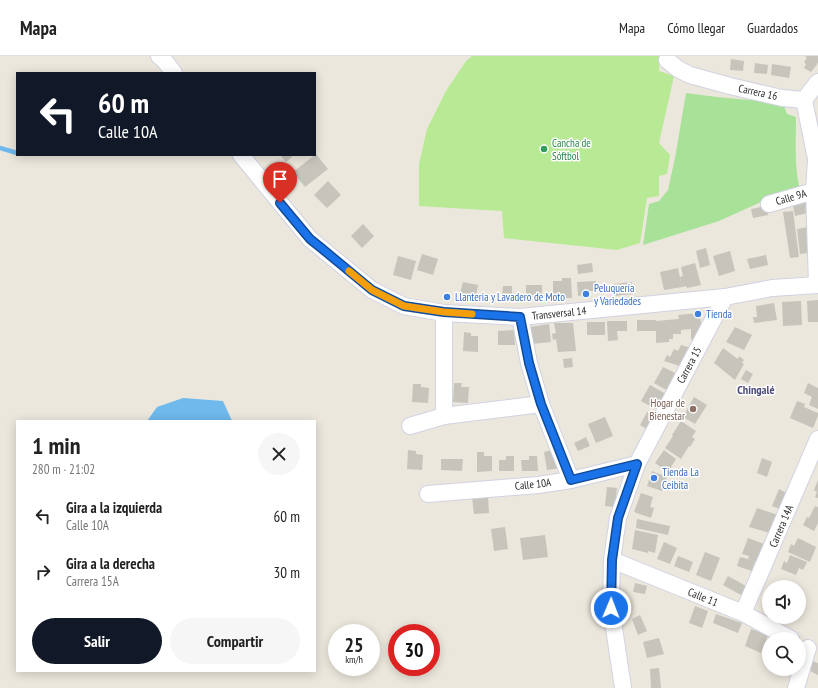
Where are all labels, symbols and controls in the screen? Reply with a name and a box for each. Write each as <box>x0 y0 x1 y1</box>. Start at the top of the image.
text: Mapa <box>20 16 57 40</box>
text: Mapa <box>619 19 645 37</box>
text: Cómo llegar <box>667 19 725 37</box>
text: Guardados <box>747 19 798 37</box>
street label: Carrera 16 <box>737 81 779 103</box>
text: 60 m <box>98 84 149 121</box>
icon: left <box>32 88 84 140</box>
text: Calle 10A <box>98 120 158 143</box>
place label: Cancha de Sóftbol <box>552 136 591 163</box>
marker: Cancha de Sóftbol <box>539 144 549 154</box>
pin <box>263 162 297 203</box>
icon: arrive <box>269 168 291 190</box>
street label: Calle 9A <box>774 186 809 208</box>
place label: Peluquería y Variedades <box>594 281 641 308</box>
marker: Peluquería y Variedades <box>581 289 591 299</box>
place label: Llanteria y Lavadero de Moto <box>455 290 565 304</box>
marker: Llanteria y Lavadero de Moto <box>442 292 452 302</box>
street label: Transversal 14 <box>531 303 587 323</box>
place label: Tienda <box>706 307 732 321</box>
marker: Tienda <box>693 309 703 319</box>
street label: Carrera 15 <box>674 344 704 386</box>
district label: Chingalé <box>737 382 775 397</box>
place label: Hogar de Bienestar <box>649 396 685 423</box>
marker: Hogar de Bienestar <box>688 404 698 414</box>
text: 1 min <box>32 430 80 461</box>
button: close <box>258 433 300 475</box>
text: 280 m · 21:02 <box>32 461 95 478</box>
place label: Tienda La Ceibita <box>662 465 699 492</box>
marker: Tienda La Ceibita <box>649 473 659 483</box>
street label: Calle 10A <box>514 475 553 493</box>
text: Gira a la izquierda <box>66 498 162 517</box>
street label: Carrera 14A <box>766 502 796 549</box>
icon: left <box>32 505 54 527</box>
text: 60 m <box>274 507 300 526</box>
text: Calle 10A <box>66 517 109 534</box>
text: Gira a la derecha <box>66 554 155 573</box>
icon: right <box>32 561 54 583</box>
text: 30 m <box>274 563 300 582</box>
text: Carrera 15A <box>66 573 119 590</box>
map controls <box>762 580 806 676</box>
button: sound <box>762 580 806 624</box>
street label: Calle 11 <box>686 585 720 609</box>
position arrow <box>590 587 632 629</box>
button: Salir <box>32 618 162 664</box>
button: Compartir <box>170 618 300 664</box>
speed limit sign: 30 <box>388 624 440 676</box>
text: 25 <box>344 632 364 658</box>
button: search <box>762 632 806 676</box>
text: km/h <box>345 653 363 666</box>

